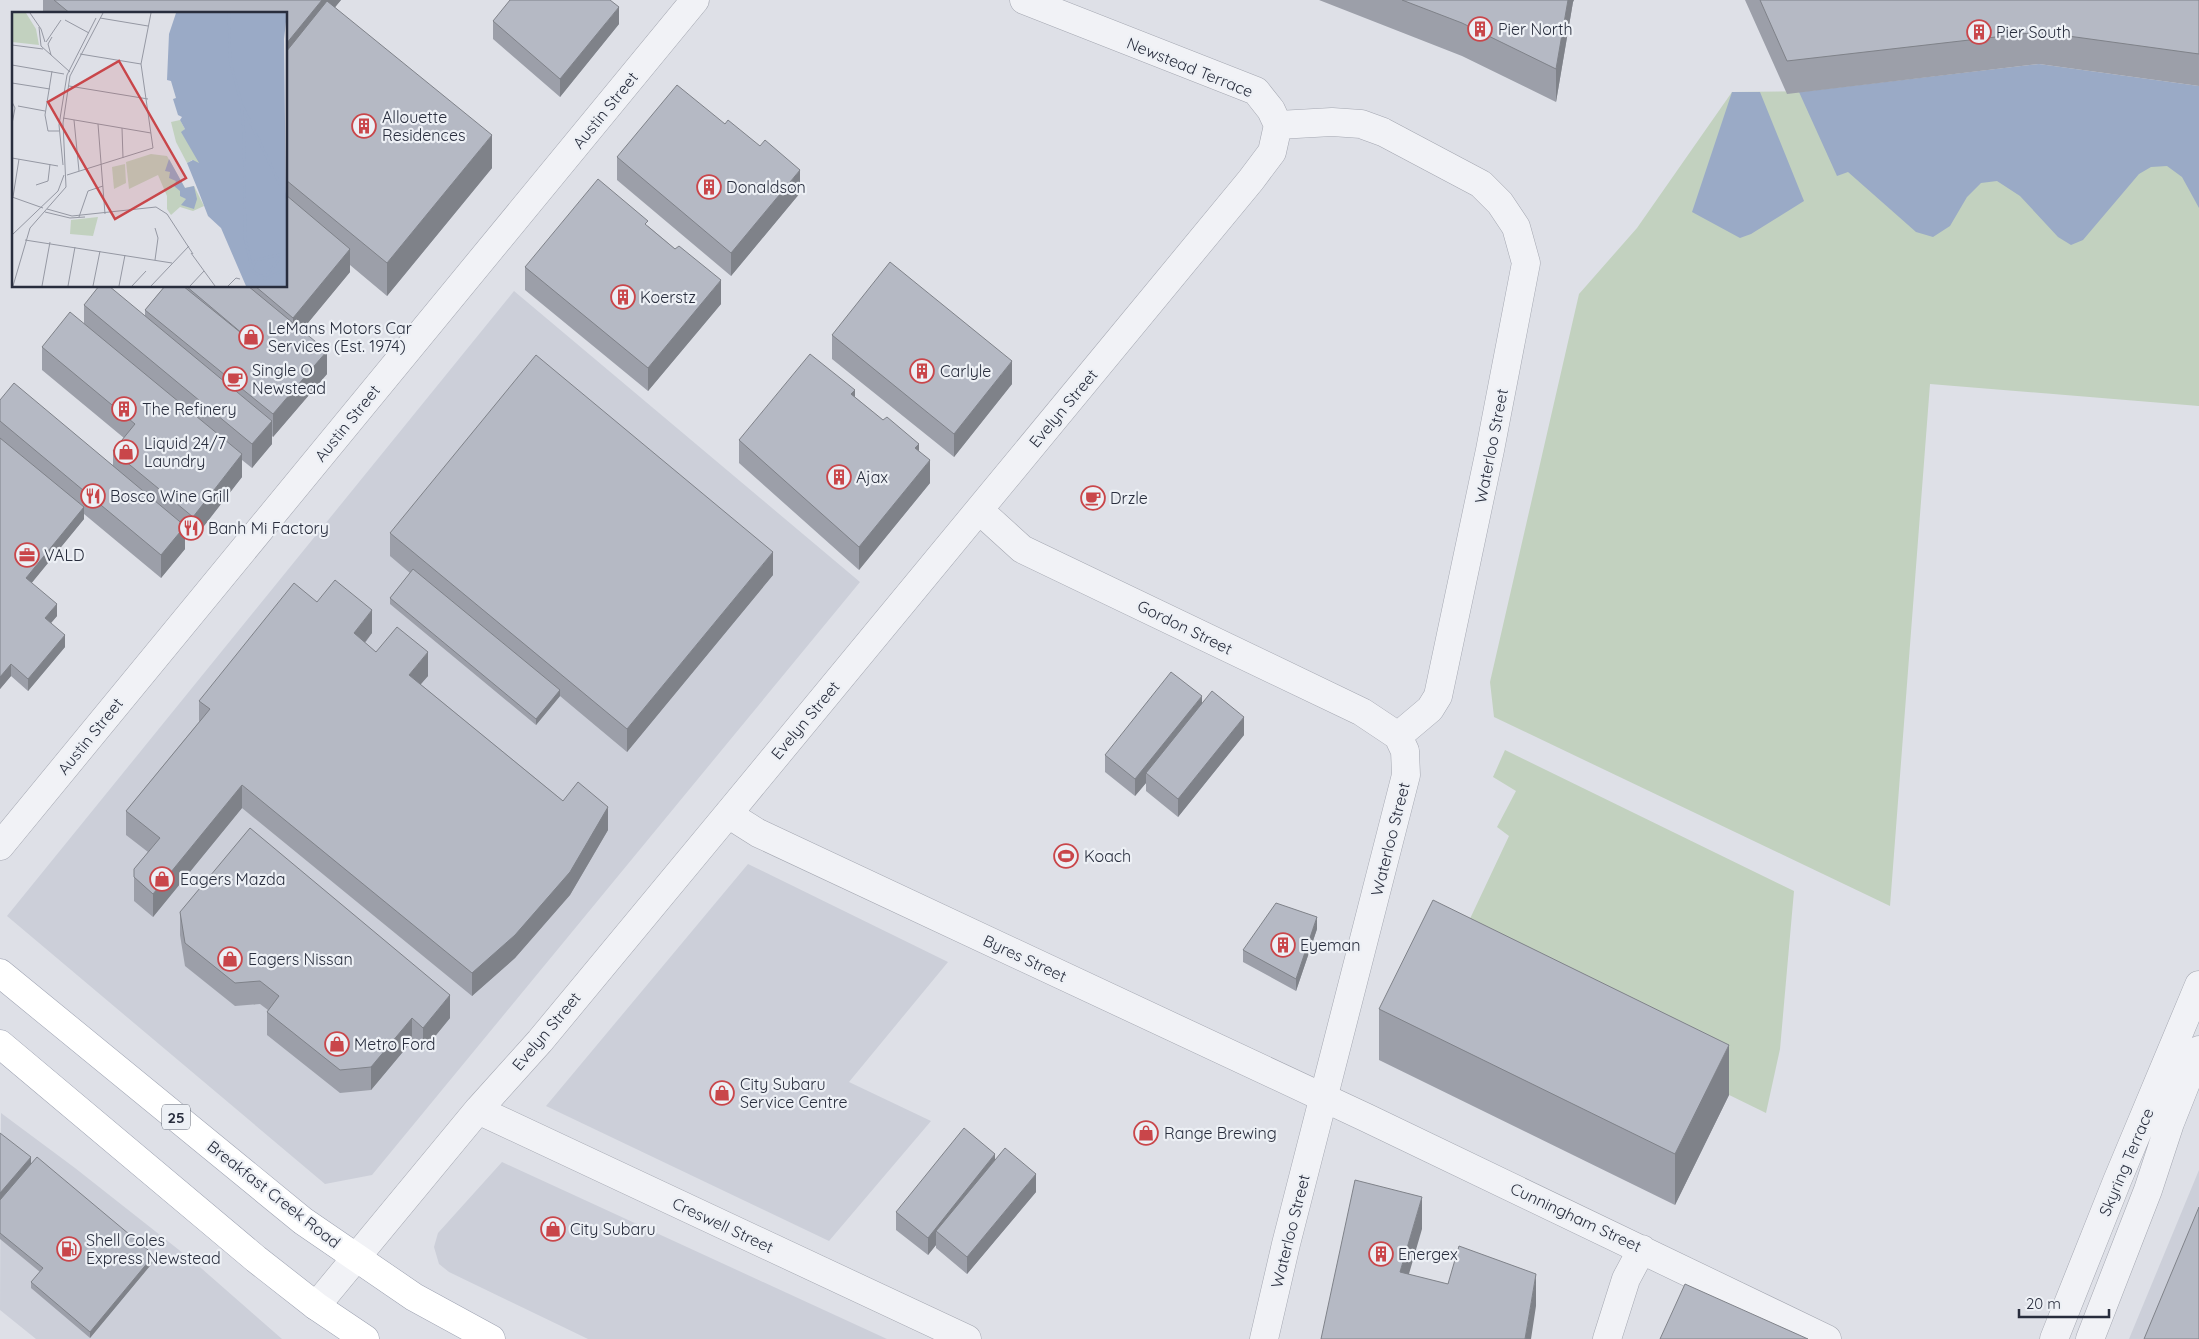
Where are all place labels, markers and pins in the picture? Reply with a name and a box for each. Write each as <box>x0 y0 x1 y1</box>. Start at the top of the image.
building icon: Pier North <box>1467 16 1493 42</box>
place label: Pier North <box>1498 19 1573 39</box>
building icon: Pier South <box>1966 19 1992 45</box>
place label: Pier South <box>1996 22 2071 42</box>
place label: Allouette Residences <box>382 107 465 145</box>
building icon: Allouette Residences <box>351 113 377 139</box>
building icon: Donaldson <box>696 174 722 200</box>
place label: Donaldson <box>726 177 806 197</box>
building icon: Koerstz <box>610 284 636 310</box>
place label: Koerstz <box>640 287 696 307</box>
place label: LeMans Motors Car Services (Est. 1974) <box>268 318 412 356</box>
shop icon: LeMans Motors Car Services (Est. 1974) <box>238 324 264 350</box>
building icon: Carlyle <box>909 358 935 384</box>
place label: Single O Newstead <box>252 360 326 398</box>
place label: Carlyle <box>940 361 991 381</box>
cafe icon: Single O Newstead <box>222 366 248 392</box>
building icon: The Refinery <box>111 396 137 422</box>
place label: The Refinery <box>142 399 237 419</box>
place label: Liquid 24/7 Laundry <box>144 433 226 471</box>
shop icon: Liquid 24/7 Laundry <box>113 439 139 465</box>
building icon: Ajax <box>826 464 852 490</box>
place label: Ajax <box>856 467 888 487</box>
restaurant icon: Bosco Wine Grill <box>80 483 106 509</box>
cafe icon: Drzle <box>1080 485 1106 511</box>
place label: Bosco Wine Grill <box>110 486 230 506</box>
place label: Drzle <box>1110 488 1148 508</box>
restaurant icon: Banh Mi Factory <box>178 515 204 541</box>
place label: Banh Mi Factory <box>208 518 329 538</box>
office icon: VALD <box>14 542 40 568</box>
place label: VALD <box>44 545 84 565</box>
sports icon: Koach <box>1053 843 1079 869</box>
place label: Koach <box>1084 846 1131 866</box>
shop icon: Eagers Mazda <box>149 866 175 892</box>
place label: Eagers Mazda <box>180 869 285 889</box>
building icon: Eyeman <box>1270 932 1296 958</box>
place label: Eyeman <box>1300 935 1361 955</box>
shop icon: Eagers Nissan <box>217 946 243 972</box>
place label: Eagers Nissan <box>248 949 353 969</box>
shop icon: Metro Ford <box>324 1031 350 1057</box>
place label: Metro Ford <box>354 1034 436 1054</box>
place label: City Subaru Service Centre <box>740 1074 848 1112</box>
shop icon: City Subaru Service Centre <box>709 1080 735 1106</box>
shop icon: Range Brewing <box>1133 1120 1159 1146</box>
place label: Range Brewing <box>1164 1123 1277 1143</box>
shop icon: City Subaru <box>540 1216 566 1242</box>
place label: City Subaru <box>570 1219 656 1239</box>
place label: Shell Coles Express Newstead <box>86 1230 221 1268</box>
fuel station icon: Shell Coles Express Newstead <box>56 1236 82 1262</box>
building icon: Energex <box>1368 1241 1394 1267</box>
place label: Energex <box>1398 1244 1458 1264</box>

